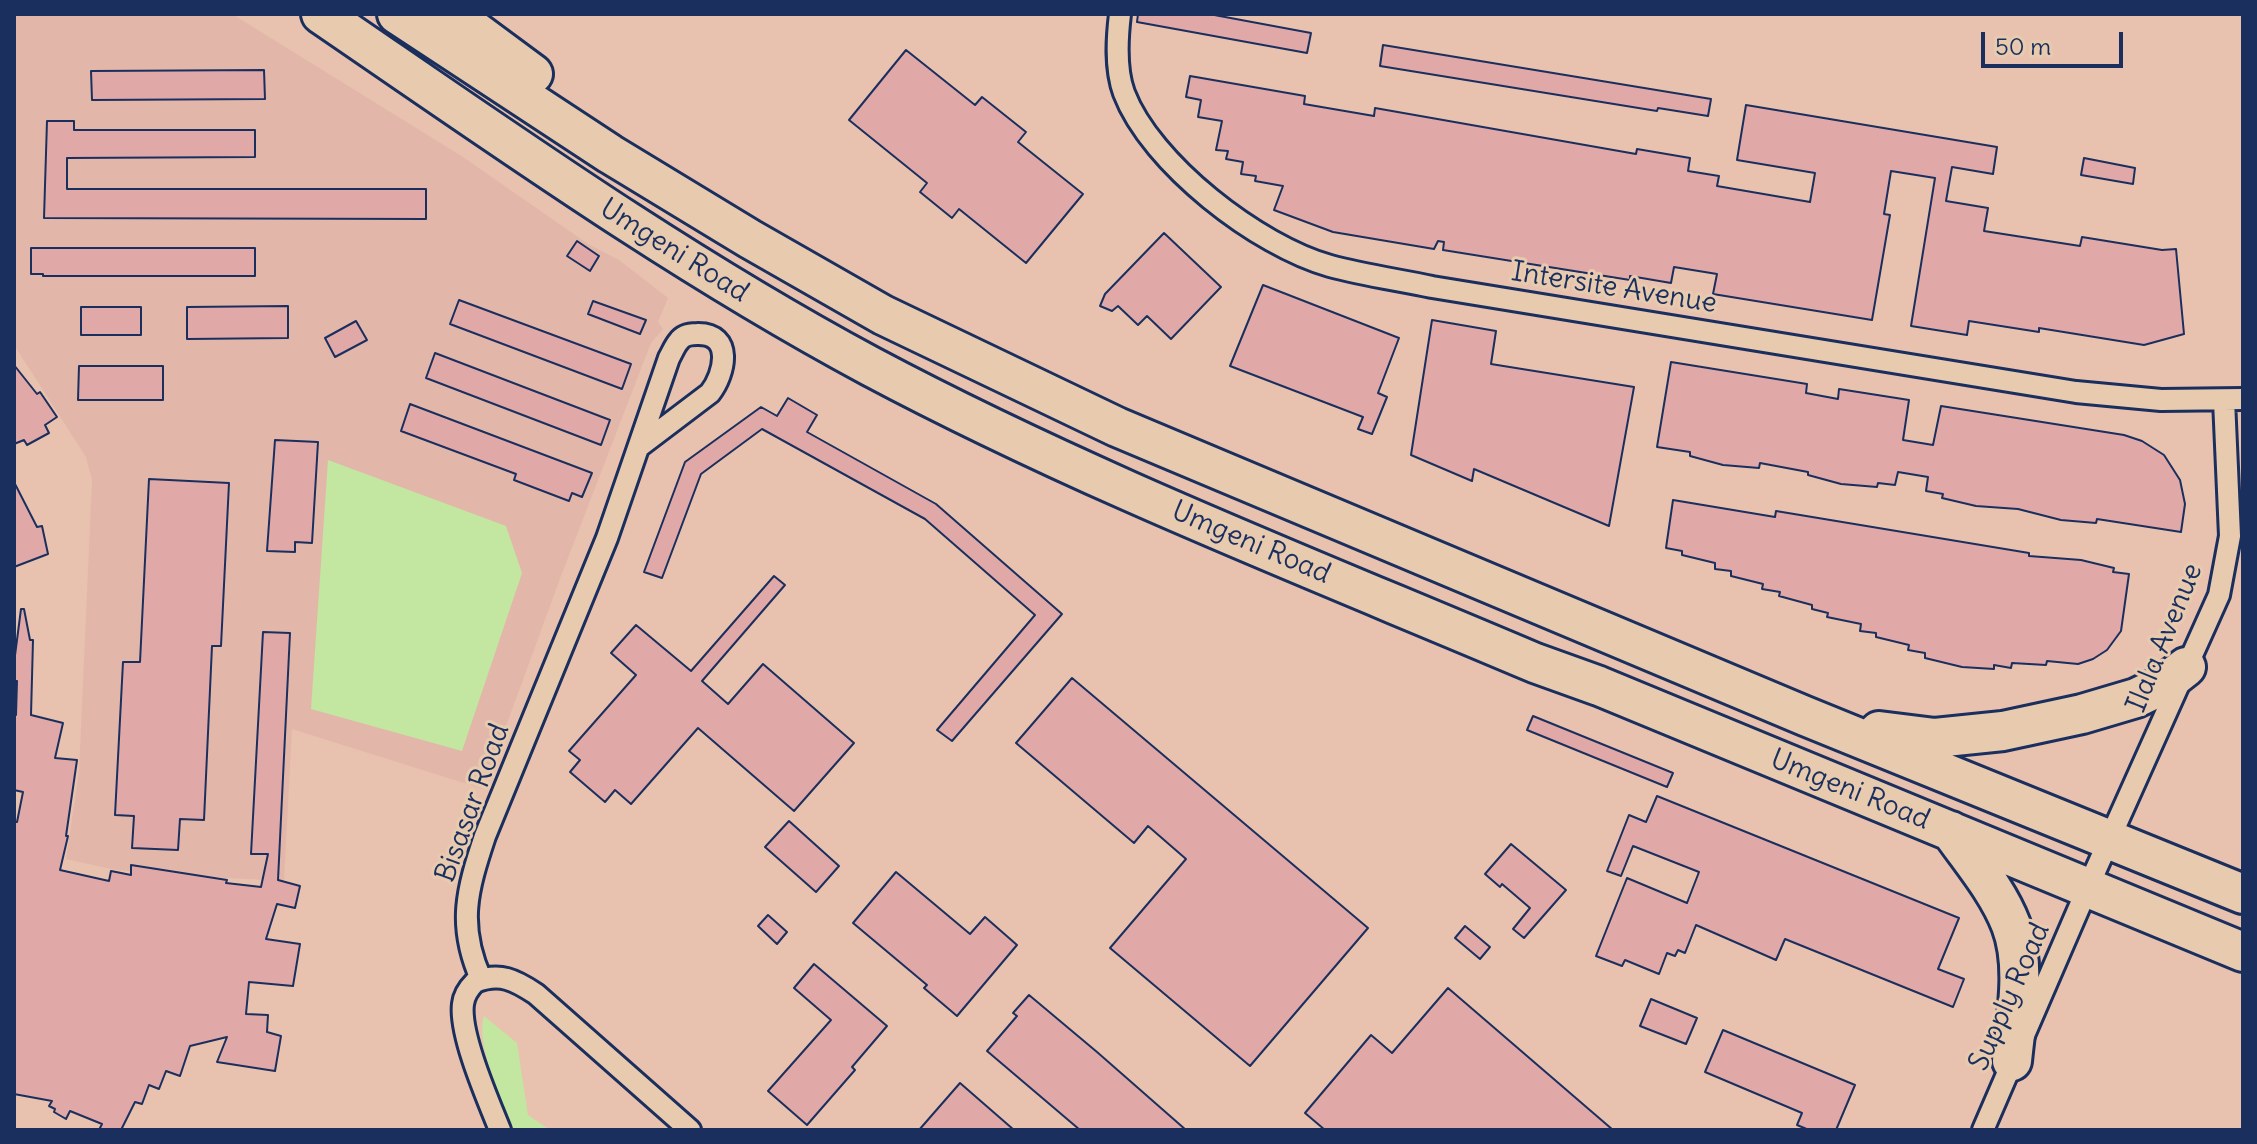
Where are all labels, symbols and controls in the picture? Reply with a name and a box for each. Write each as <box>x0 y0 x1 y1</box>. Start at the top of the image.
scale bar <box>1985 16 2127 66</box>
text: 50 m <box>1995 31 2051 61</box>
street label: Umgeni Road <box>593 192 755 310</box>
street label: Intersite Avenue <box>1509 255 1719 321</box>
street label: Umgeni Road <box>1167 495 1335 591</box>
street label: Ilala Avenue <box>2120 559 2210 717</box>
street label: Bisasar Road <box>429 719 517 887</box>
street label: Umgeni Road <box>1765 743 1935 837</box>
street label: Supply Road <box>1962 918 2058 1076</box>

